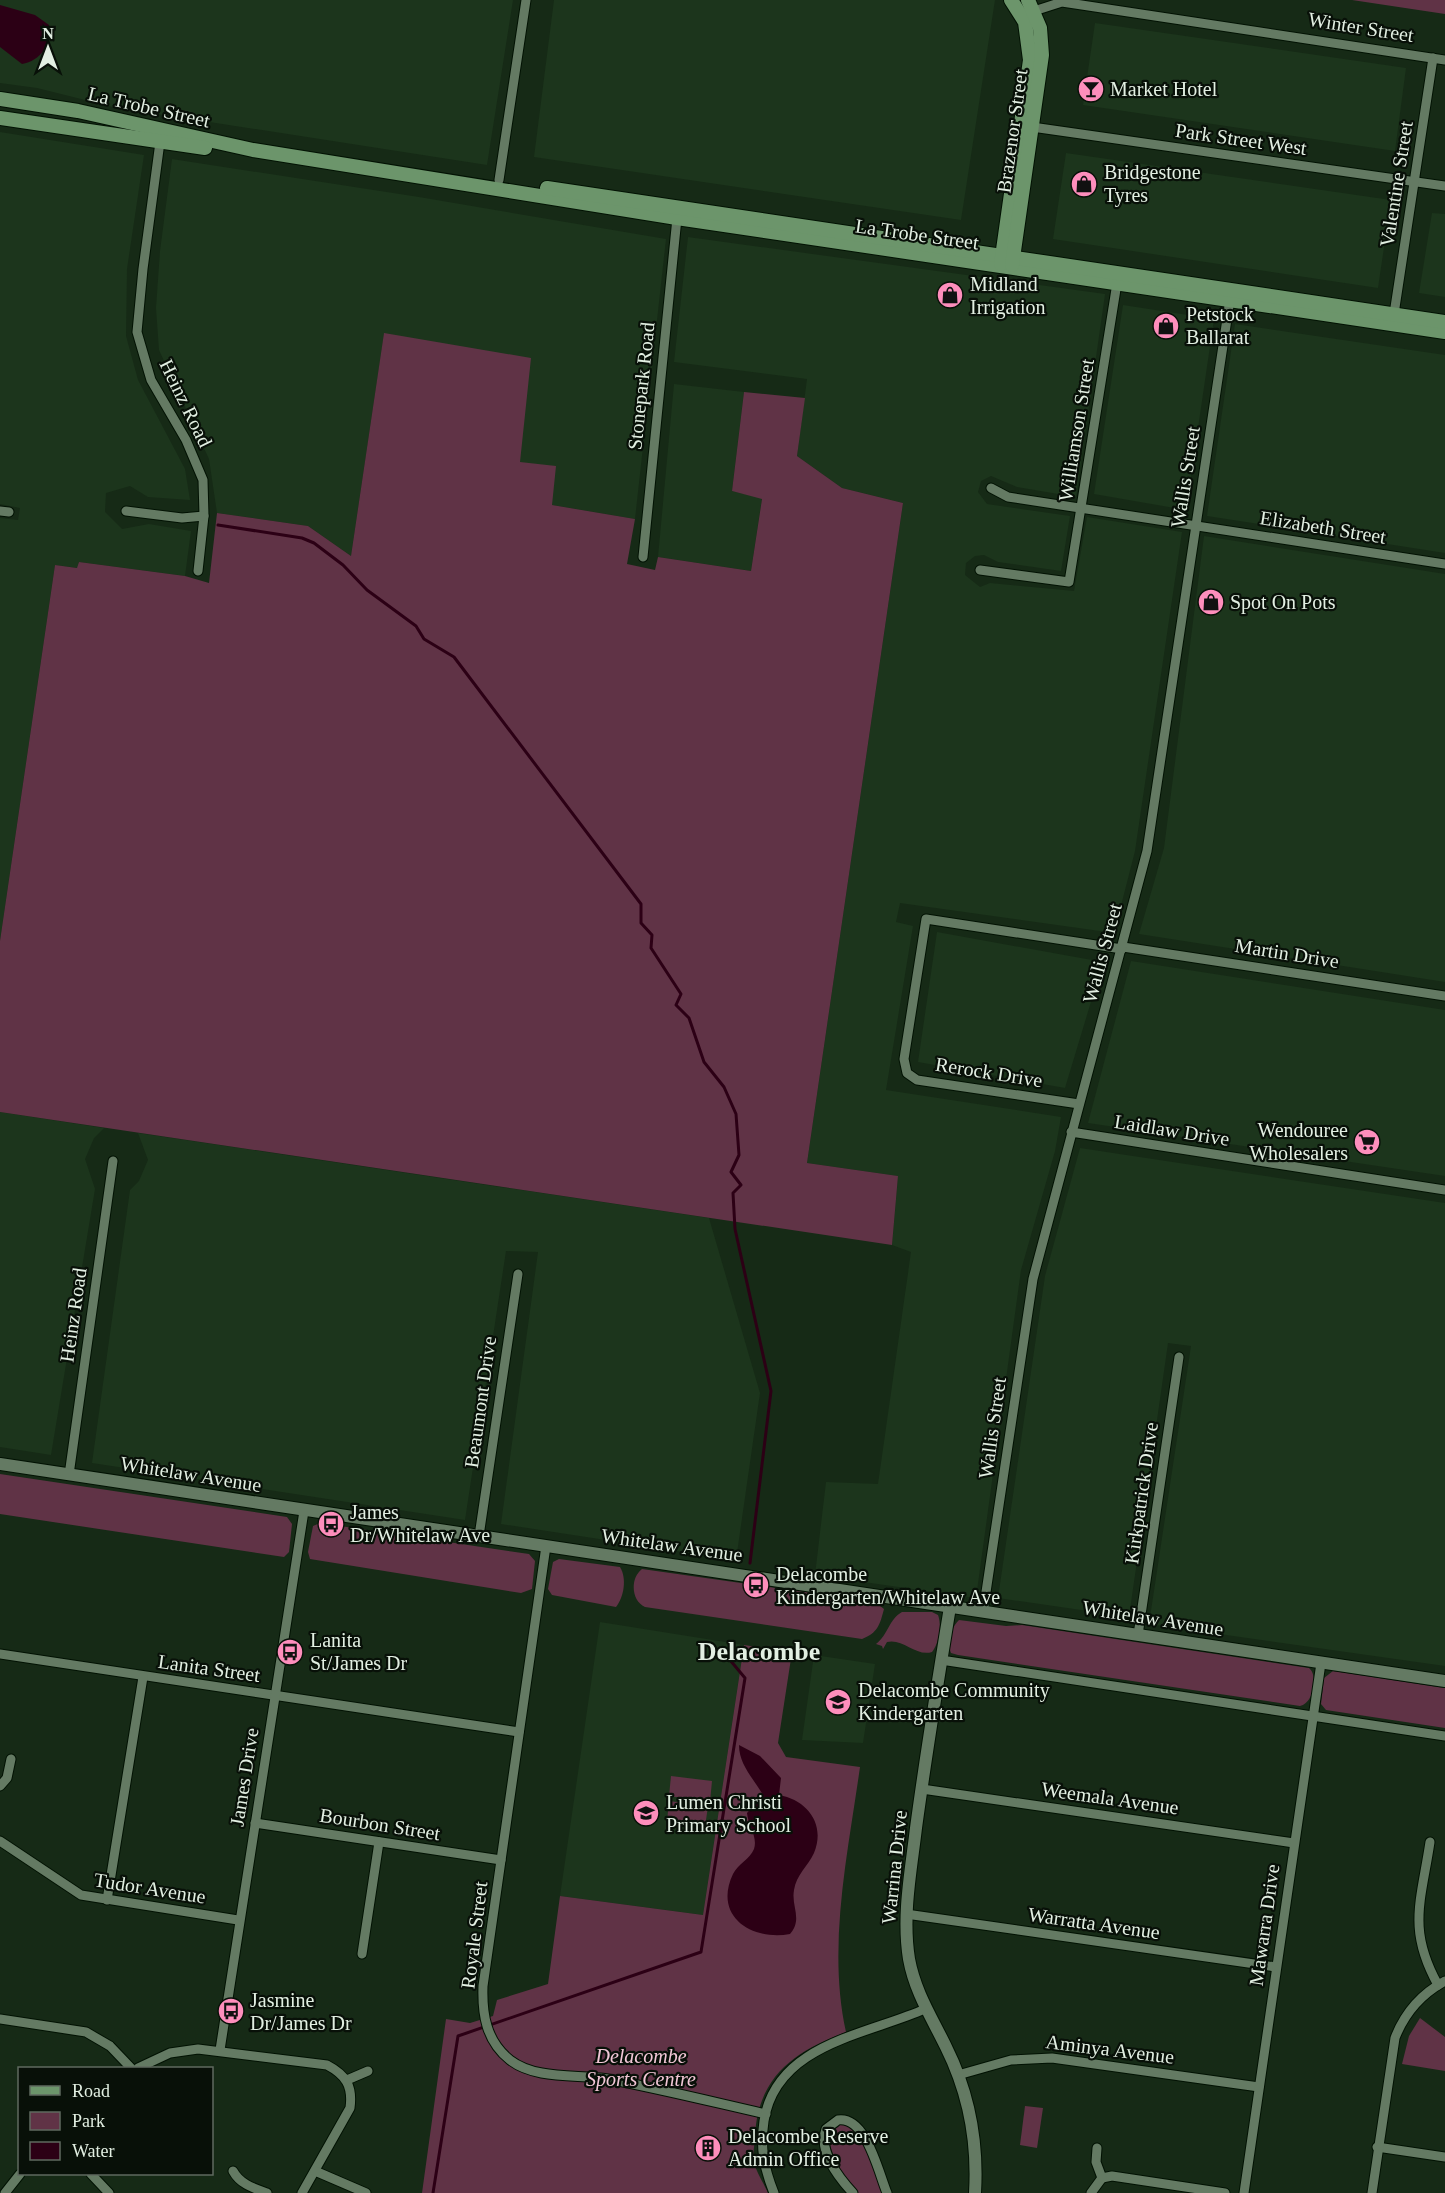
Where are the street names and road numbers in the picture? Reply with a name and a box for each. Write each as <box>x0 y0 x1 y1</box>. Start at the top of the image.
street label: Winter Street <box>1307 8 1416 46</box>
street label: Brazenor Street <box>992 67 1032 194</box>
street label: La Trobe Street <box>86 82 213 132</box>
street label: Park Street West <box>1174 119 1309 159</box>
street label: Valentine Street <box>1375 119 1417 249</box>
street label: La Trobe Street <box>854 214 981 254</box>
street label: Stonepark Road <box>623 321 660 451</box>
street label: Heinz Road <box>155 355 217 451</box>
street label: Williamson Street <box>1054 357 1098 503</box>
street label: Wallis Street <box>1166 424 1204 529</box>
street label: Elizabeth Street <box>1258 506 1388 548</box>
street label: Wallis Street <box>1078 900 1126 1005</box>
street label: Martin Drive <box>1233 934 1341 972</box>
street label: Rerock Drive <box>934 1053 1044 1091</box>
street label: Laidlaw Drive <box>1113 1110 1231 1150</box>
street label: Heinz Road <box>55 1266 91 1364</box>
street label: Beaumont Drive <box>460 1335 500 1469</box>
street label: Wallis Street <box>974 1375 1010 1480</box>
street label: Kirkpatrick Drive <box>1120 1421 1163 1565</box>
street label: Whitelaw Avenue <box>119 1452 263 1496</box>
street label: Whitelaw Avenue <box>600 1524 744 1566</box>
street label: Whitelaw Avenue <box>1081 1596 1225 1640</box>
street label: Lanita Street <box>157 1650 262 1686</box>
street label: James Drive <box>225 1726 263 1828</box>
street label: Weemala Avenue <box>1040 1777 1180 1819</box>
street label: Bourbon Street <box>318 1804 442 1844</box>
street label: Warrina Drive <box>877 1809 911 1925</box>
street label: Mawarra Drive <box>1245 1863 1283 1987</box>
street label: Tudor Avenue <box>93 1868 208 1908</box>
street label: Royale Street <box>456 1879 493 1990</box>
street label: Warratta Avenue <box>1027 1903 1161 1943</box>
street label: Aminya Avenue <box>1044 2030 1176 2069</box>

